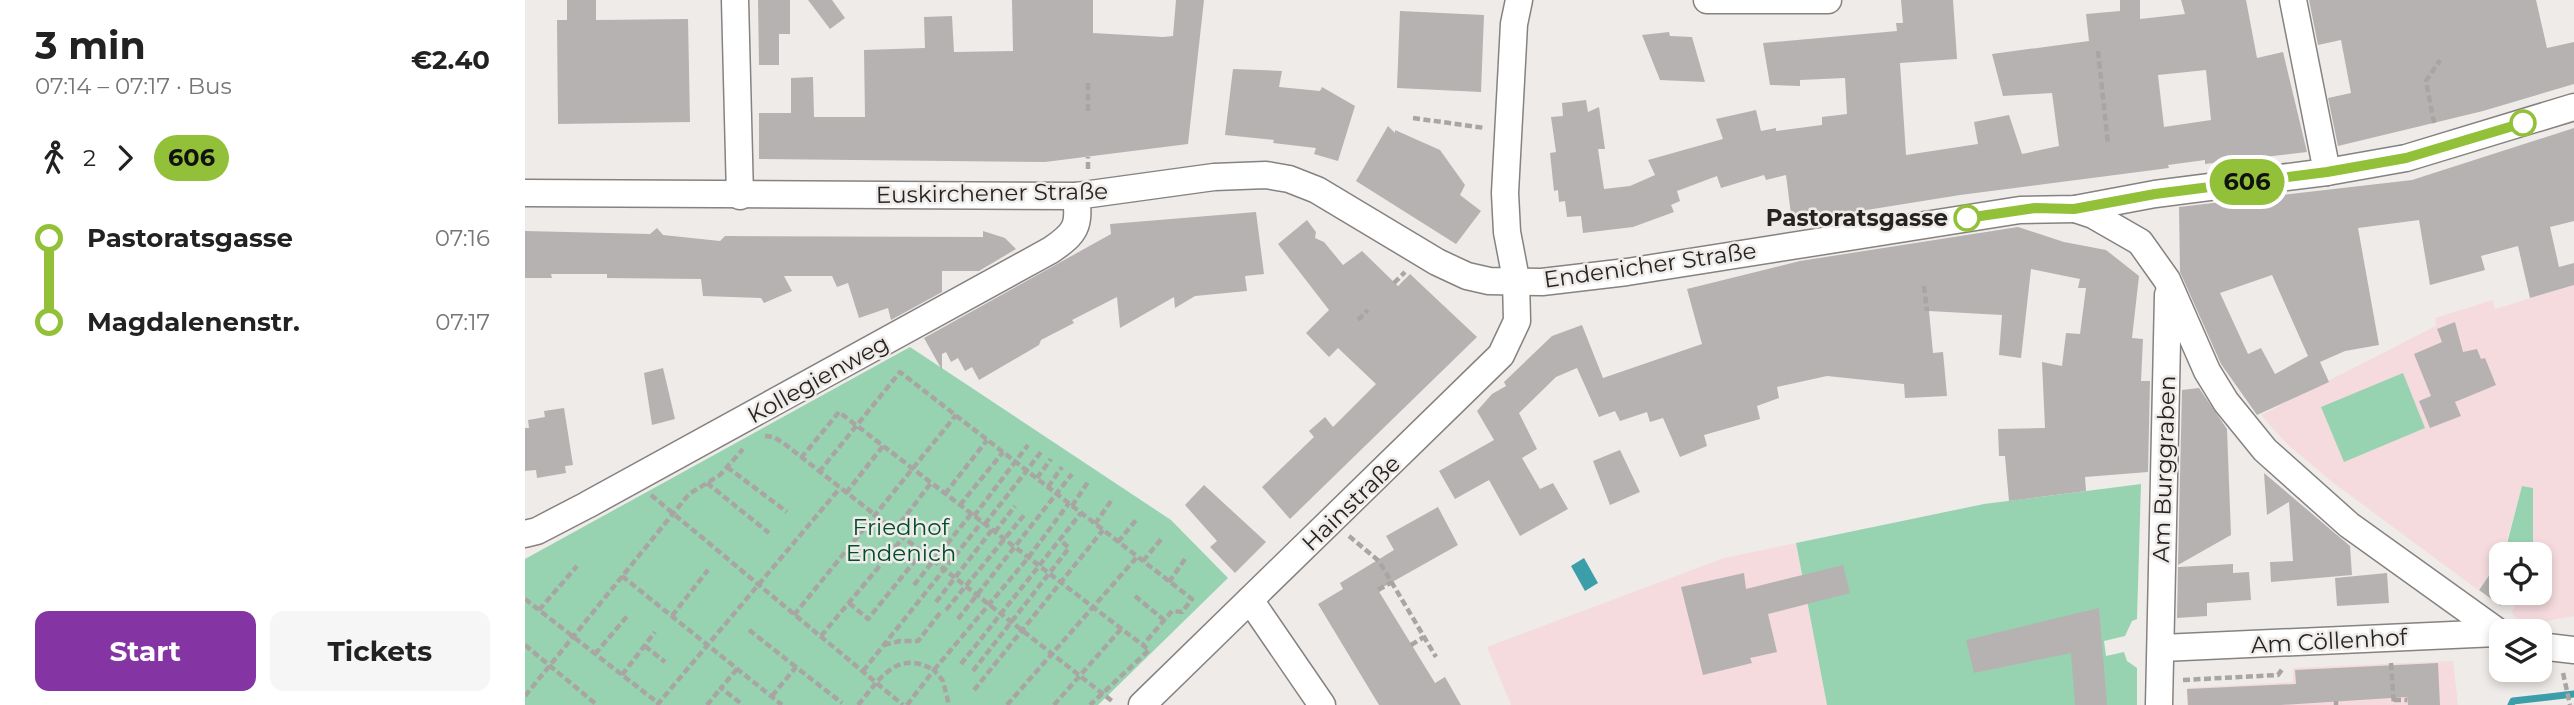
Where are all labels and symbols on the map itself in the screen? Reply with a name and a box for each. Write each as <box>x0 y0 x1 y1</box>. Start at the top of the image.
unlabelled marker <box>2510 110 2536 136</box>
line badge: 606 <box>2207 159 2287 205</box>
street label: Euskirchener Straße <box>876 177 1108 209</box>
place label: Pastoratsgasse <box>1766 204 1948 232</box>
marker: Pastoratsgasse <box>1954 205 1980 231</box>
street label: Endenicher Straße <box>1542 236 1758 294</box>
street label: Kollegienweg <box>742 329 894 429</box>
street label: Am Burggraben <box>2147 375 2181 563</box>
street label: Hainstraße <box>1296 449 1406 557</box>
park label: Friedhof Endenich <box>846 513 956 567</box>
street label: Am Cöllenhof <box>2250 623 2409 659</box>

